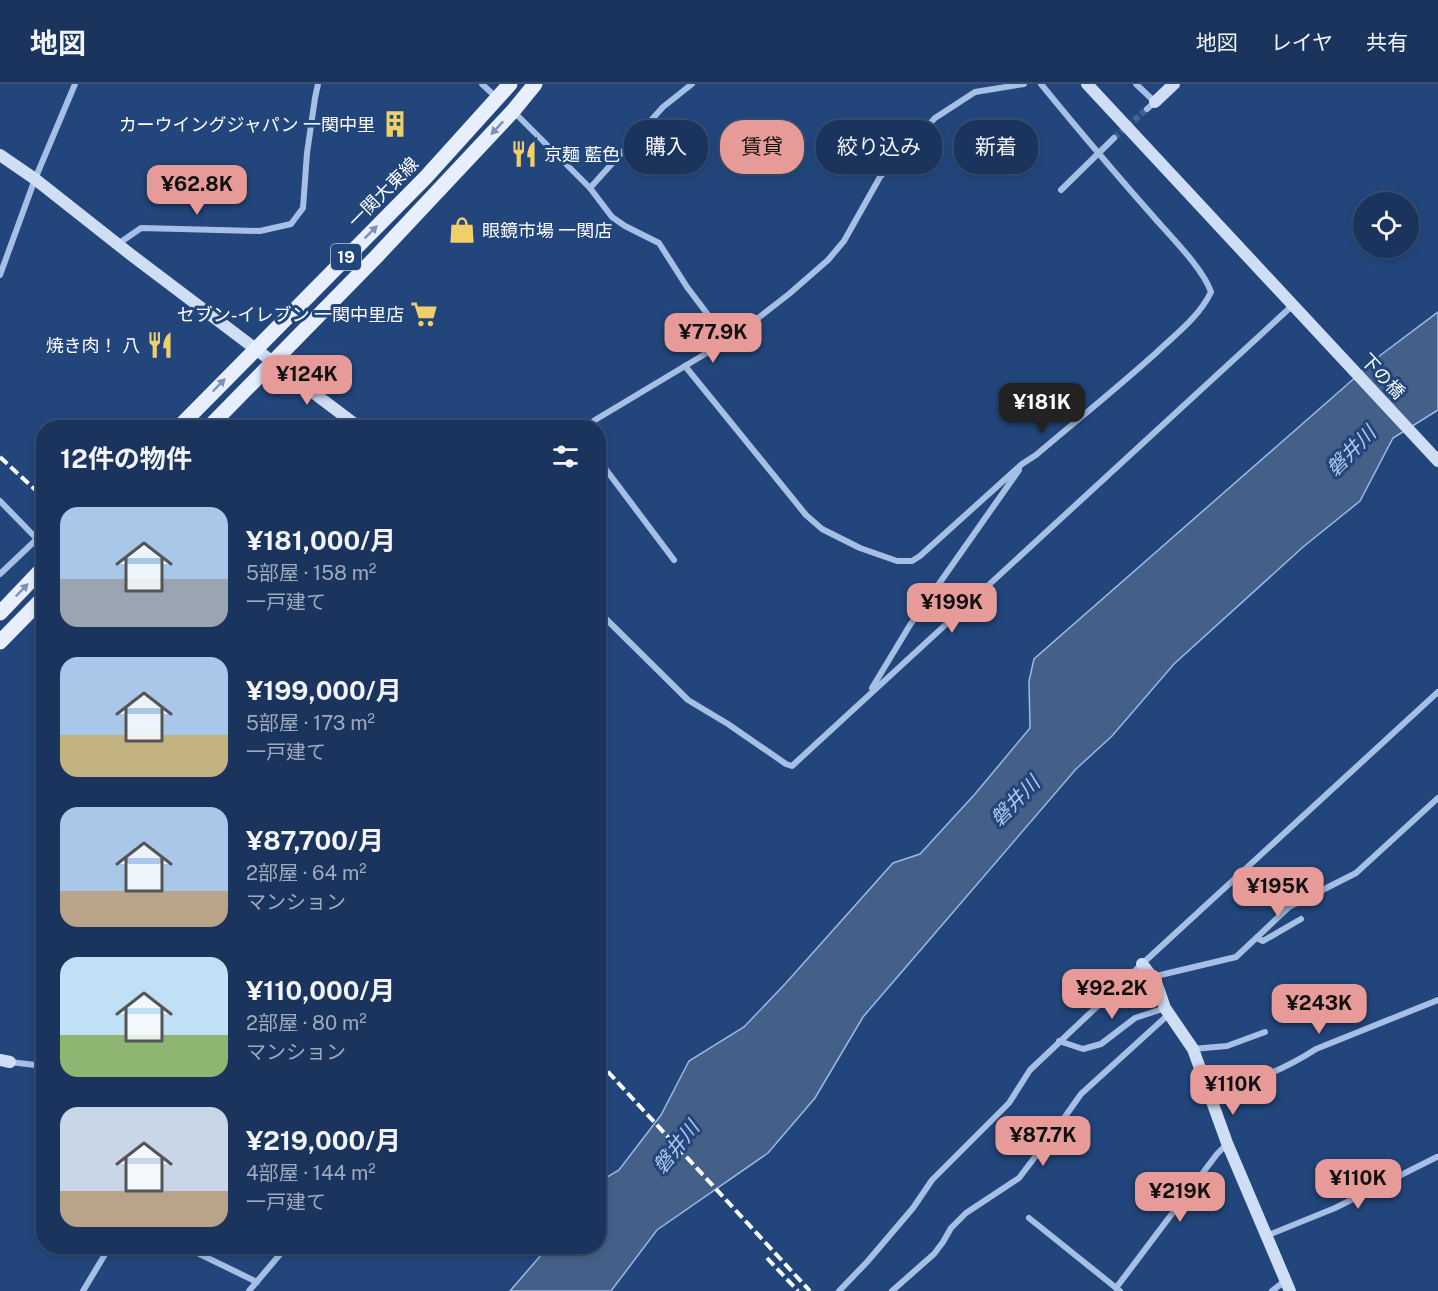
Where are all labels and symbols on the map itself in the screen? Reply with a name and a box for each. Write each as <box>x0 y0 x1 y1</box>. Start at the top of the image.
building icon: カーウイングジャパン 一関中里 <box>380 109 410 139</box>
place label: カーウイングジャパン 一関中里 <box>119 114 375 135</box>
one-way arrow <box>491 120 504 135</box>
restaurant icon: 京麺 藍色 <box>509 139 539 169</box>
place label: 京麺 藍色 <box>544 144 620 165</box>
street label: 一関大東線 <box>344 153 422 231</box>
pin: ¥62.8K <box>148 165 246 216</box>
shop icon: 眼鏡市場 一関店 <box>447 215 477 245</box>
place label: 眼鏡市場 一関店 <box>482 220 612 241</box>
one-way arrow <box>364 224 378 239</box>
road number: 19 <box>331 244 361 270</box>
supermarket icon: セブン-イレブン 一関中里店 <box>409 299 439 329</box>
place label: セブン-イレブン 一関中里店 <box>177 304 404 325</box>
pin: ¥77.9K <box>664 313 762 364</box>
restaurant icon: 焼き肉！ 八 <box>145 330 175 360</box>
place label: 焼き肉！ 八 <box>46 335 140 356</box>
street label: 下の橋 <box>1357 349 1409 403</box>
pin: ¥124K <box>265 355 349 406</box>
one-way arrow <box>212 378 226 393</box>
pin: ¥181K <box>1000 383 1084 434</box>
water label: 磐井川 <box>1322 420 1382 481</box>
one-way arrow <box>15 583 28 598</box>
pin: ¥199K <box>910 583 994 634</box>
water label: 磐井川 <box>986 770 1046 831</box>
pin: ¥195K <box>1236 867 1320 918</box>
pin: ¥92.2K <box>1063 969 1161 1020</box>
pin: ¥243K <box>1277 984 1361 1035</box>
pin: ¥110K <box>1191 1065 1275 1116</box>
water label: 磐井川 <box>648 1114 705 1178</box>
pin: ¥87.7K <box>994 1116 1092 1167</box>
pin: ¥110K <box>1316 1159 1400 1210</box>
pin: ¥219K <box>1138 1172 1222 1223</box>

